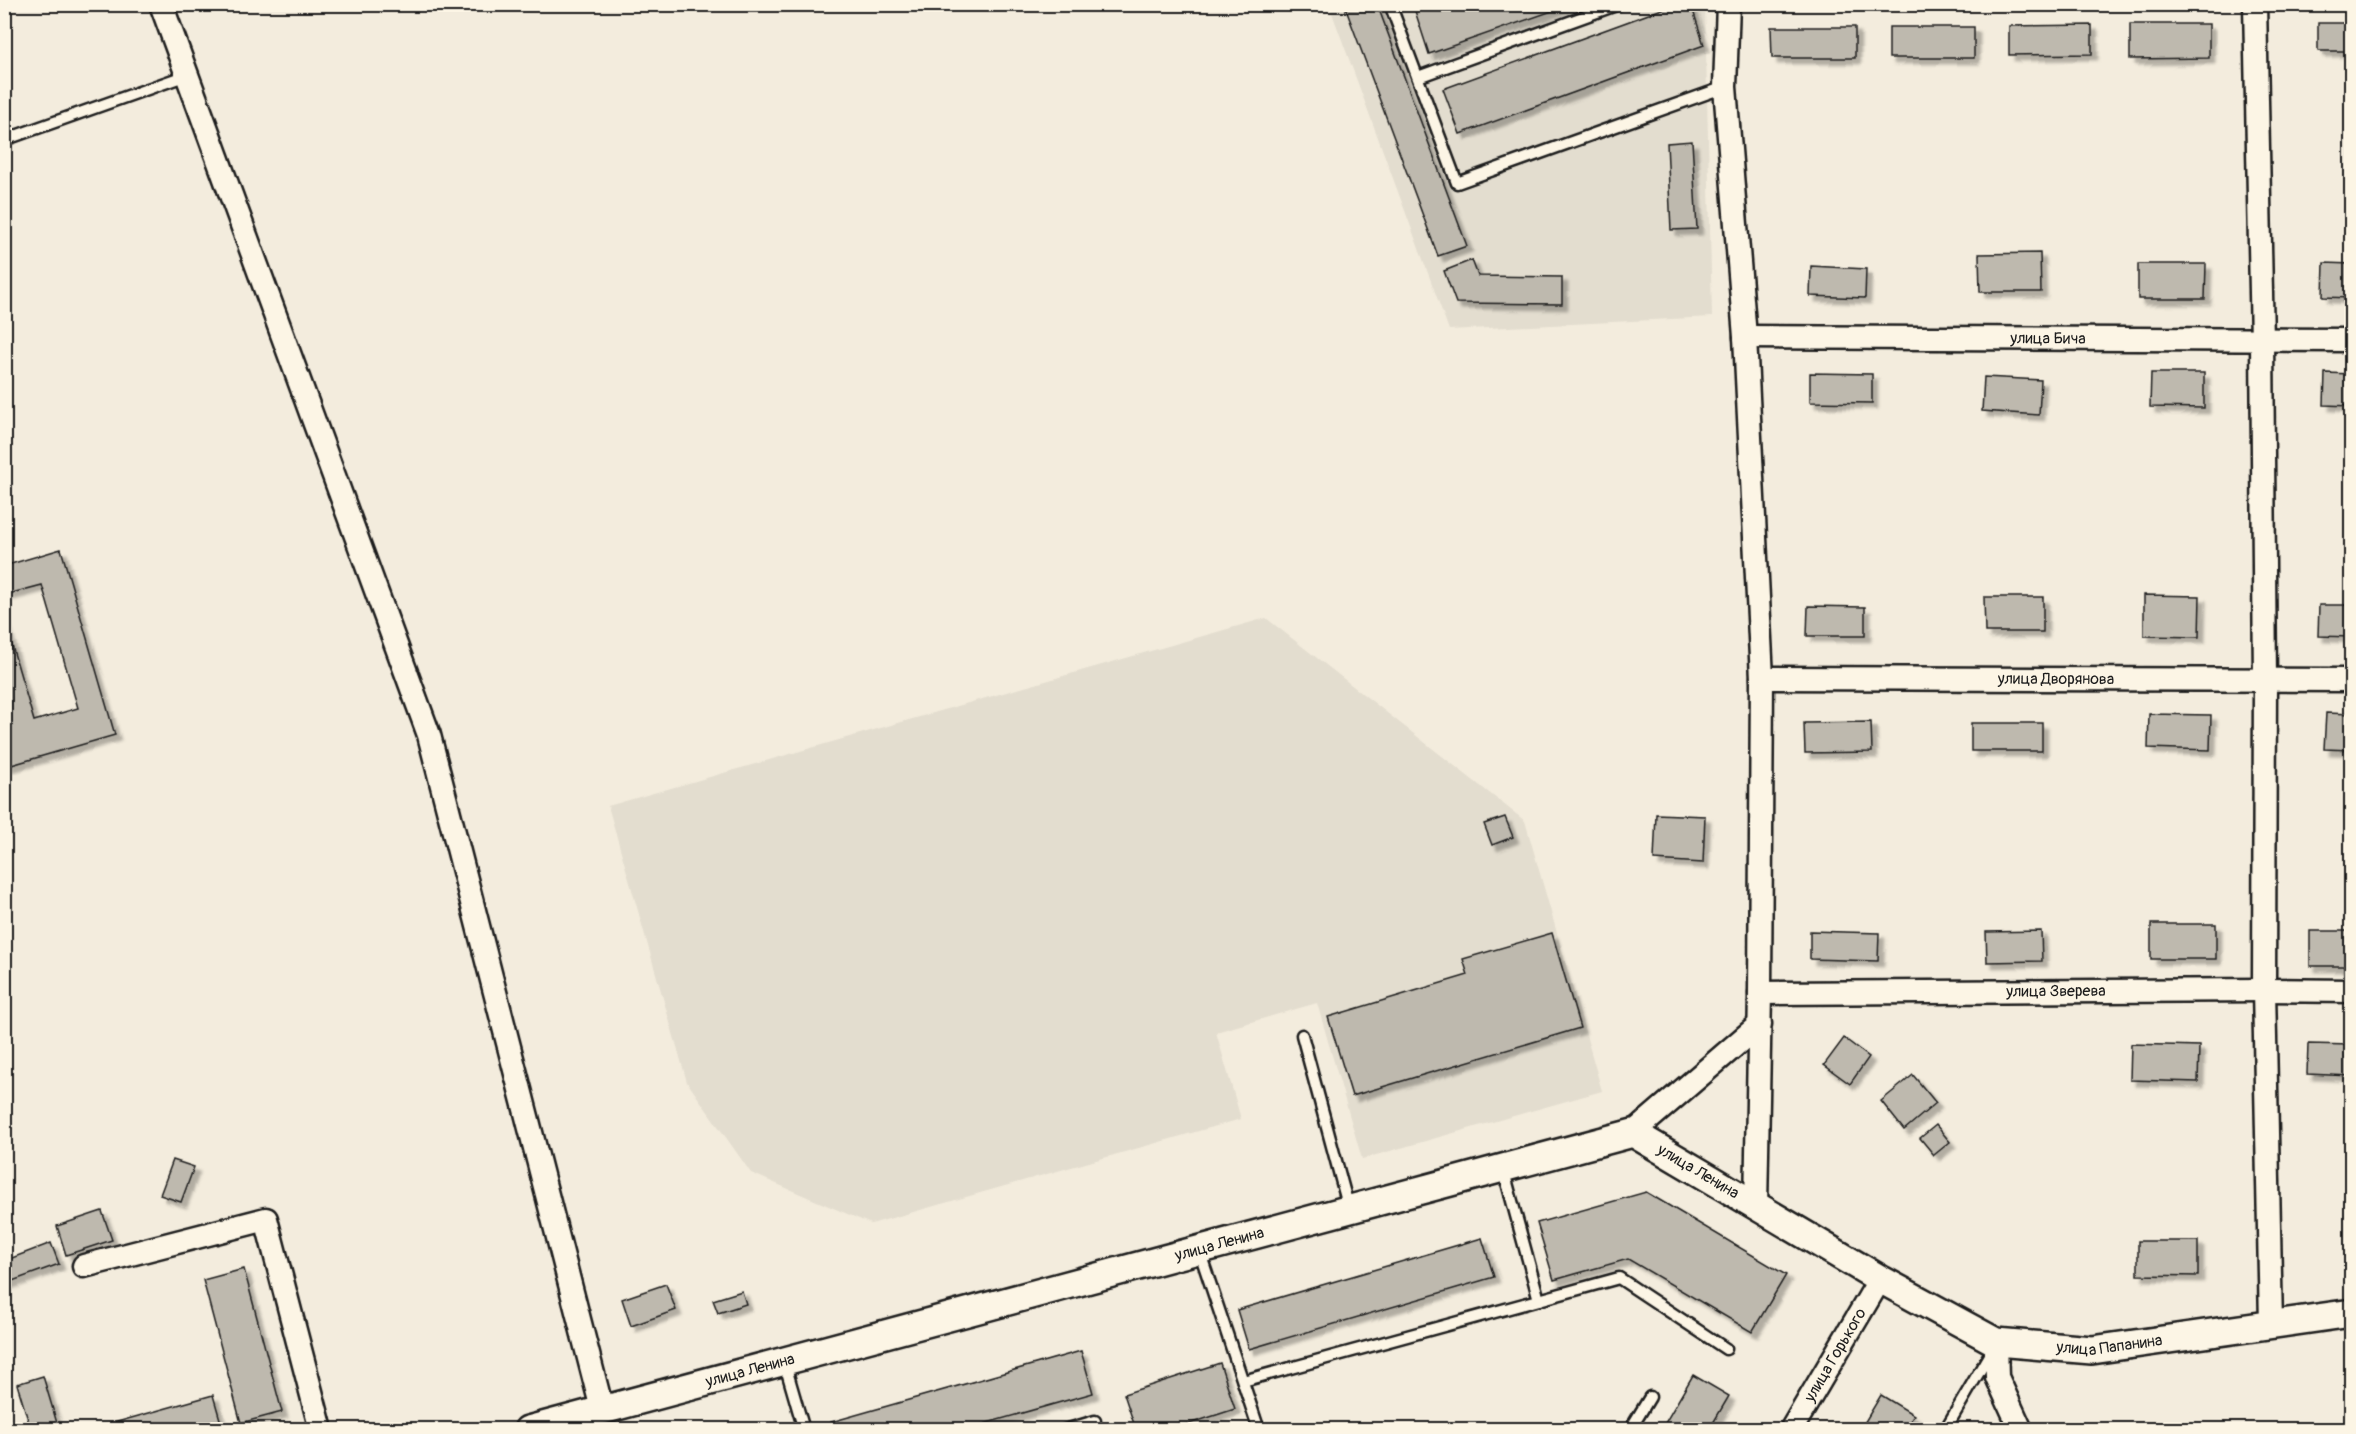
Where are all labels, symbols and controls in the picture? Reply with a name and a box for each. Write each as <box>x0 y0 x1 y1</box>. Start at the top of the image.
street label: улица Бича <box>2009 328 2086 349</box>
street label: улица Дворянова <box>1997 669 2114 689</box>
street label: улица Зверева <box>2005 981 2106 1002</box>
street label: улица Ленина <box>1653 1139 1743 1203</box>
street label: улица Ленина <box>1172 1223 1266 1266</box>
street label: улица Горького <box>1799 1304 1871 1406</box>
street label: улица Папанина <box>2055 1330 2164 1360</box>
street label: улица Ленина <box>702 1349 797 1392</box>

